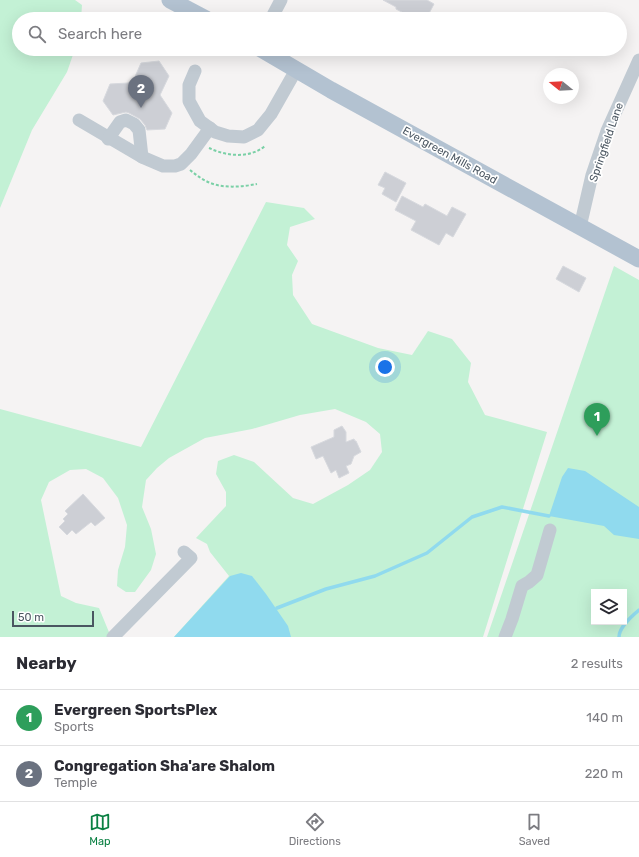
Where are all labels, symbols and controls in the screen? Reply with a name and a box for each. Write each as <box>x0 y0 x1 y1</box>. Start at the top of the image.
search box <box>12 12 627 56</box>
icon: search <box>26 23 48 45</box>
text: Search here <box>58 25 142 43</box>
north arrow <box>543 68 579 104</box>
pin: 2 <box>128 75 154 108</box>
street label: Springfield Lane <box>587 101 626 183</box>
street label: Evergreen Mills Road <box>400 124 499 187</box>
your location <box>375 357 395 377</box>
pin: 1 <box>584 403 610 436</box>
map controls <box>591 589 627 625</box>
button: layers <box>591 589 627 625</box>
scale bar <box>12 609 94 628</box>
text: 50 m <box>18 611 44 624</box>
text: Nearby <box>16 653 77 673</box>
text: 2 results <box>571 656 623 671</box>
text: Evergreen SportsPlex <box>54 701 217 719</box>
text: 1 <box>26 710 32 725</box>
text: 140 m <box>586 710 623 725</box>
text: Sports <box>54 719 94 734</box>
text: Congregation Sha'are Shalom <box>54 757 275 775</box>
text: 2 <box>25 766 33 781</box>
text: 220 m <box>585 766 623 781</box>
text: Temple <box>54 775 97 790</box>
tab: Map <box>89 811 111 848</box>
tab: Directions <box>289 811 341 848</box>
tab: Saved <box>519 811 550 848</box>

